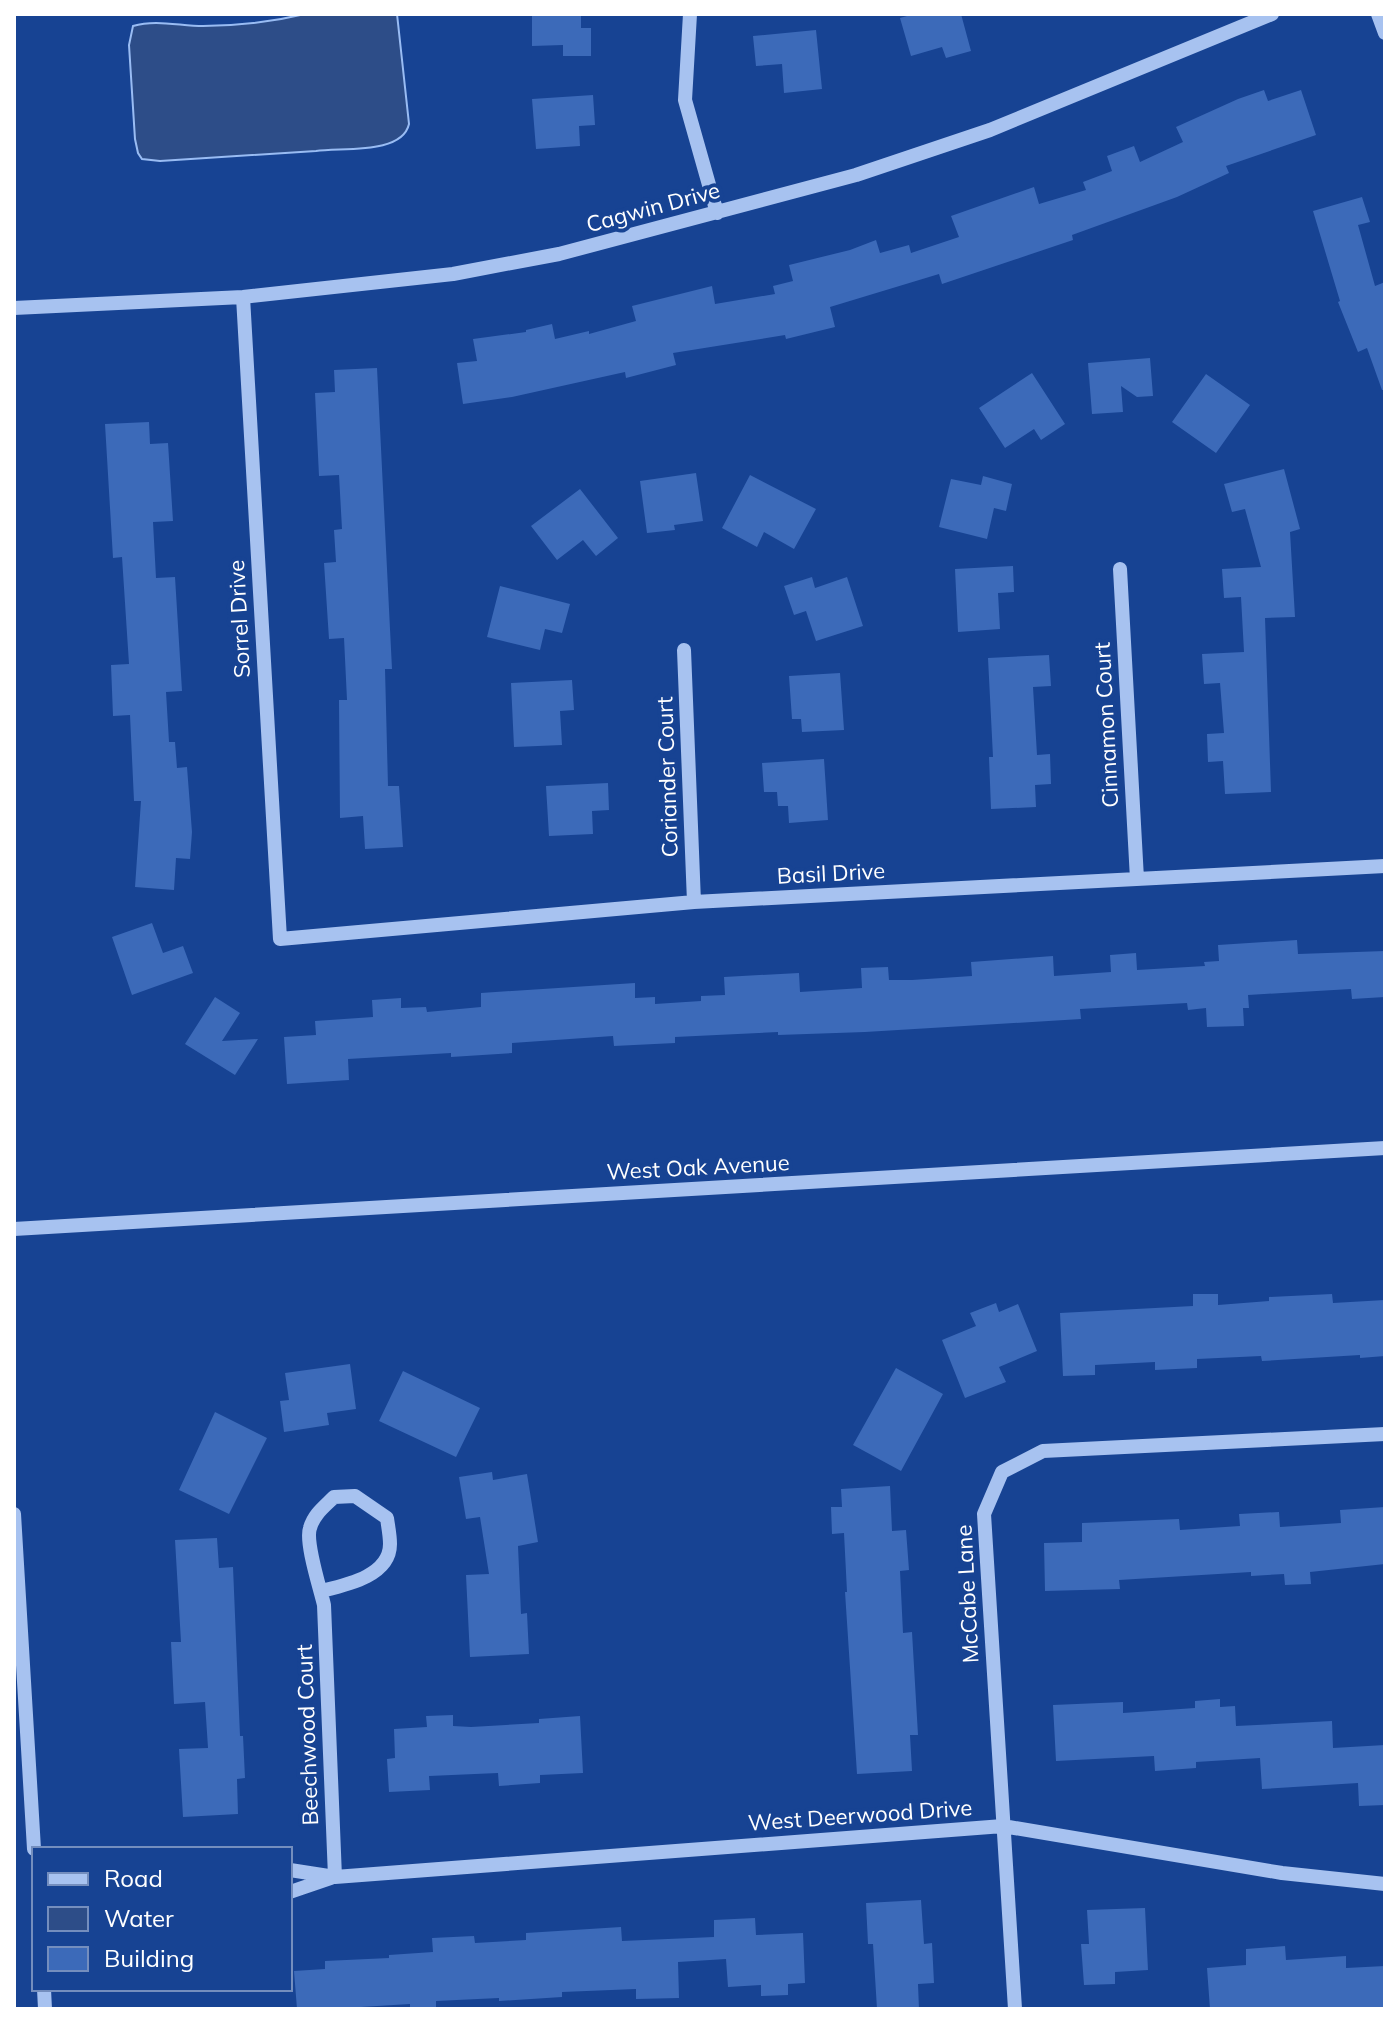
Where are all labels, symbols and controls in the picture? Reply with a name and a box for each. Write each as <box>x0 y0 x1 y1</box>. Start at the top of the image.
street label: Cagwin Drive <box>583 176 723 238</box>
street label: Sorrel Drive <box>222 559 256 679</box>
street label: Cinnamon Court <box>1088 641 1124 808</box>
street label: Coriander Court <box>650 696 684 858</box>
street label: Basil Drive <box>776 856 886 890</box>
street label: West Oak Avenue <box>606 1148 790 1186</box>
street label: McCabe Lane <box>949 1524 985 1664</box>
street label: Beechwood Court <box>290 1644 324 1826</box>
street label: West Deerwood Drive <box>747 1793 973 1837</box>
legend <box>32 1847 292 1991</box>
text: Road <box>104 1863 163 1893</box>
text: Water <box>104 1903 174 1933</box>
text: Building <box>104 1943 194 1973</box>

